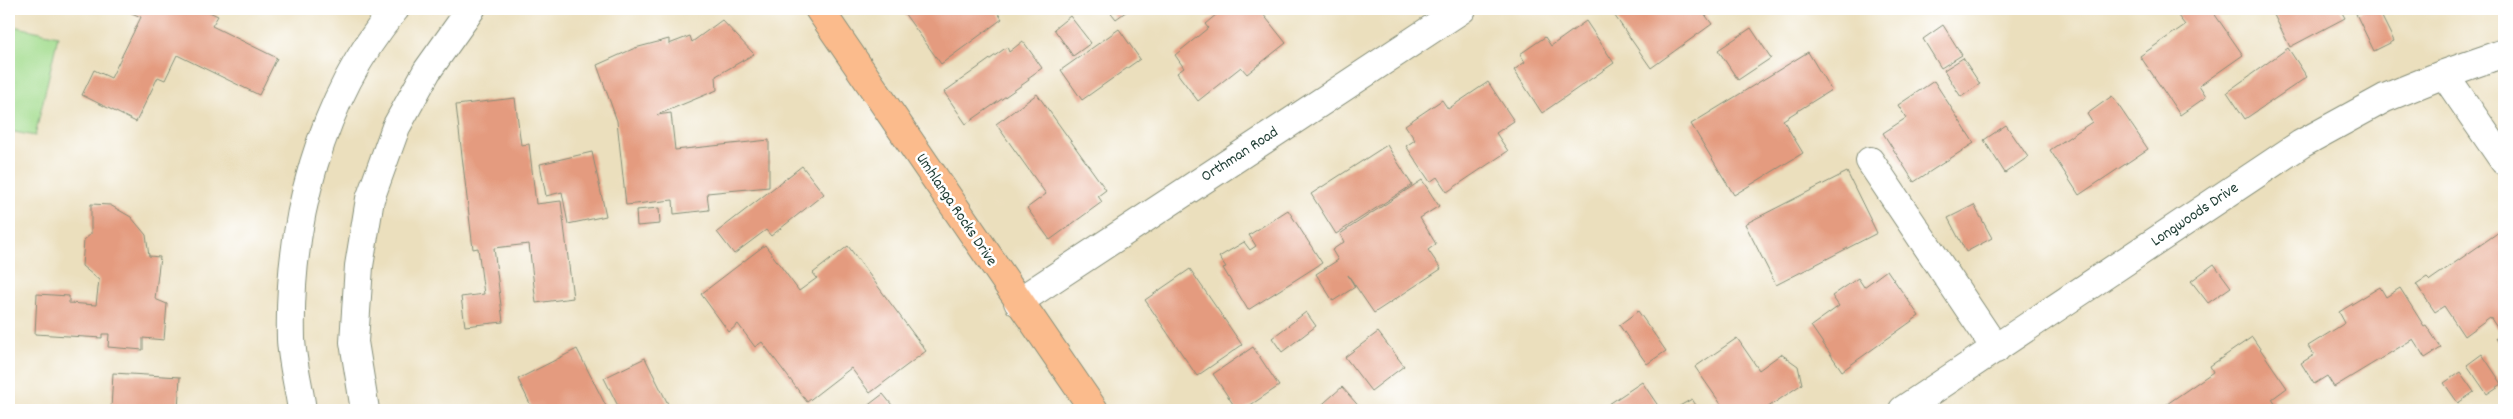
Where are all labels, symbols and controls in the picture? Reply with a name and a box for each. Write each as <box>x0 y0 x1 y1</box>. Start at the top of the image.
street label: Orthman Road <box>1197 121 1283 189</box>
street label: Umhlanga Rocks Drive <box>910 149 1002 271</box>
street label: Longwoods Drive <box>2147 177 2243 253</box>

